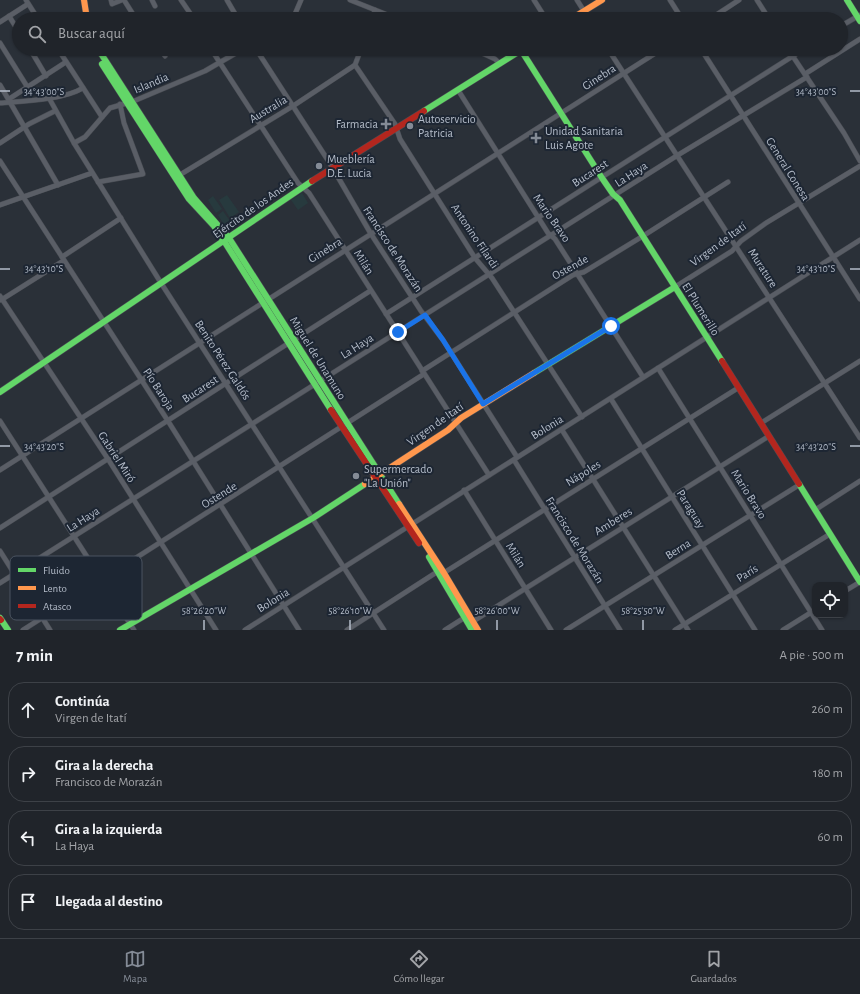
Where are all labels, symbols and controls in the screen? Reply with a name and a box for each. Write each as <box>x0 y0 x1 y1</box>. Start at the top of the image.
search box <box>12 12 848 56</box>
icon: search <box>26 23 48 45</box>
text: Buscar aquí <box>58 26 125 41</box>
street label: Ginebra <box>580 62 618 92</box>
street label: Islandia <box>132 70 171 96</box>
text: 34°43'00"S <box>24 87 65 97</box>
text: 34°43'00"S <box>796 87 837 97</box>
street label: Australia <box>247 93 289 125</box>
place label: Autoservicio Patricia <box>418 113 476 139</box>
place label: Farmacia <box>336 118 378 130</box>
marker: Farmacia <box>381 119 391 129</box>
marker: Autoservicio Patricia <box>405 121 415 131</box>
place label: Unidad Sanitaria Luis Agote <box>545 125 623 151</box>
marker: Unidad Sanitaria Luis Agote <box>530 132 542 144</box>
street label: General Conesa <box>764 135 812 203</box>
place label: Mueblería D.E. Lucia <box>327 153 375 179</box>
street label: Bucarest <box>570 157 610 189</box>
street label: La Haya <box>612 159 650 190</box>
marker: Mueblería D.E. Lucia <box>314 161 324 171</box>
street label: Ejército de los Andes <box>210 176 296 241</box>
street label: Mario Bravo <box>531 192 573 244</box>
street label: Antonino Filardi <box>449 202 501 270</box>
street label: Francisco de Morazán <box>361 204 425 294</box>
street label: Virgen de Itatí <box>688 220 748 268</box>
street label: Ginebra <box>306 235 344 265</box>
street label: Murature <box>746 246 780 290</box>
street label: Milán <box>352 247 376 277</box>
street label: Ostende <box>550 252 590 282</box>
text: 34°43'10"S <box>25 264 64 274</box>
text: 34°43'10"S <box>797 264 836 274</box>
street label: El Plumerillo <box>680 281 722 338</box>
street label: Miguel de Unamuno <box>288 314 348 402</box>
route start <box>602 317 620 335</box>
street label: Benito Pérez Galdós <box>193 318 253 402</box>
route end <box>389 323 407 341</box>
street label: La Haya <box>338 331 377 362</box>
street label: Pío Baroja <box>140 366 177 413</box>
street label: Bucarest <box>180 373 220 405</box>
street label: Virgen de Itatí <box>405 400 466 448</box>
street label: Bolonia <box>529 412 566 442</box>
street label: Gabriel Miró <box>96 429 138 485</box>
text: 34°43'20"S <box>24 442 64 452</box>
text: 34°43'20"S <box>796 442 836 452</box>
street label: Nápoles <box>564 458 602 488</box>
place label: Supermercado "La Unión" <box>364 463 433 489</box>
street label: Mario Bravo <box>729 467 769 521</box>
marker: Supermercado "La Unión" <box>351 471 361 481</box>
street label: Ostende <box>199 480 239 510</box>
street label: Paraguay <box>674 488 708 531</box>
street label: Francisco de Morazán <box>544 495 606 585</box>
street label: La Haya <box>64 504 103 535</box>
street label: Amberes <box>592 505 634 537</box>
street label: Berna <box>663 536 693 561</box>
street label: Milán <box>504 540 528 570</box>
legend <box>10 556 142 620</box>
street label: París <box>734 562 760 584</box>
text: Fluido <box>43 565 70 576</box>
map controls <box>812 582 848 618</box>
button: locate <box>812 582 848 618</box>
text: Lento <box>43 583 67 594</box>
street label: Bolonia <box>255 585 292 615</box>
text: Atasco <box>43 601 71 612</box>
text: 58°26'20"W <box>182 606 226 616</box>
text: 58°26'10"W <box>328 606 372 616</box>
text: 58°26'00"W <box>474 606 520 616</box>
text: 58°25'50"W <box>621 606 665 616</box>
text: 7 min <box>16 647 53 664</box>
text: A pie · 500 m <box>780 649 844 662</box>
text: Continúa <box>55 694 110 709</box>
icon: ahead <box>17 699 39 721</box>
text: 260 m <box>812 703 843 716</box>
text: Virgen de Itatí <box>55 712 127 725</box>
text: Gira a la derecha <box>55 758 154 773</box>
icon: right <box>17 763 39 785</box>
text: 180 m <box>813 767 843 780</box>
text: Francisco de Morazán <box>55 776 162 789</box>
text: Gira a la izquierda <box>55 822 162 837</box>
icon: left <box>17 827 39 849</box>
text: 60 m <box>817 831 843 844</box>
text: La Haya <box>55 840 94 853</box>
icon: arrive <box>17 891 39 913</box>
text: Llegada al destino <box>55 894 163 909</box>
tab: Mapa <box>123 948 147 985</box>
tab: Cómo llegar <box>393 948 444 985</box>
tab: Guardados <box>690 948 737 985</box>

